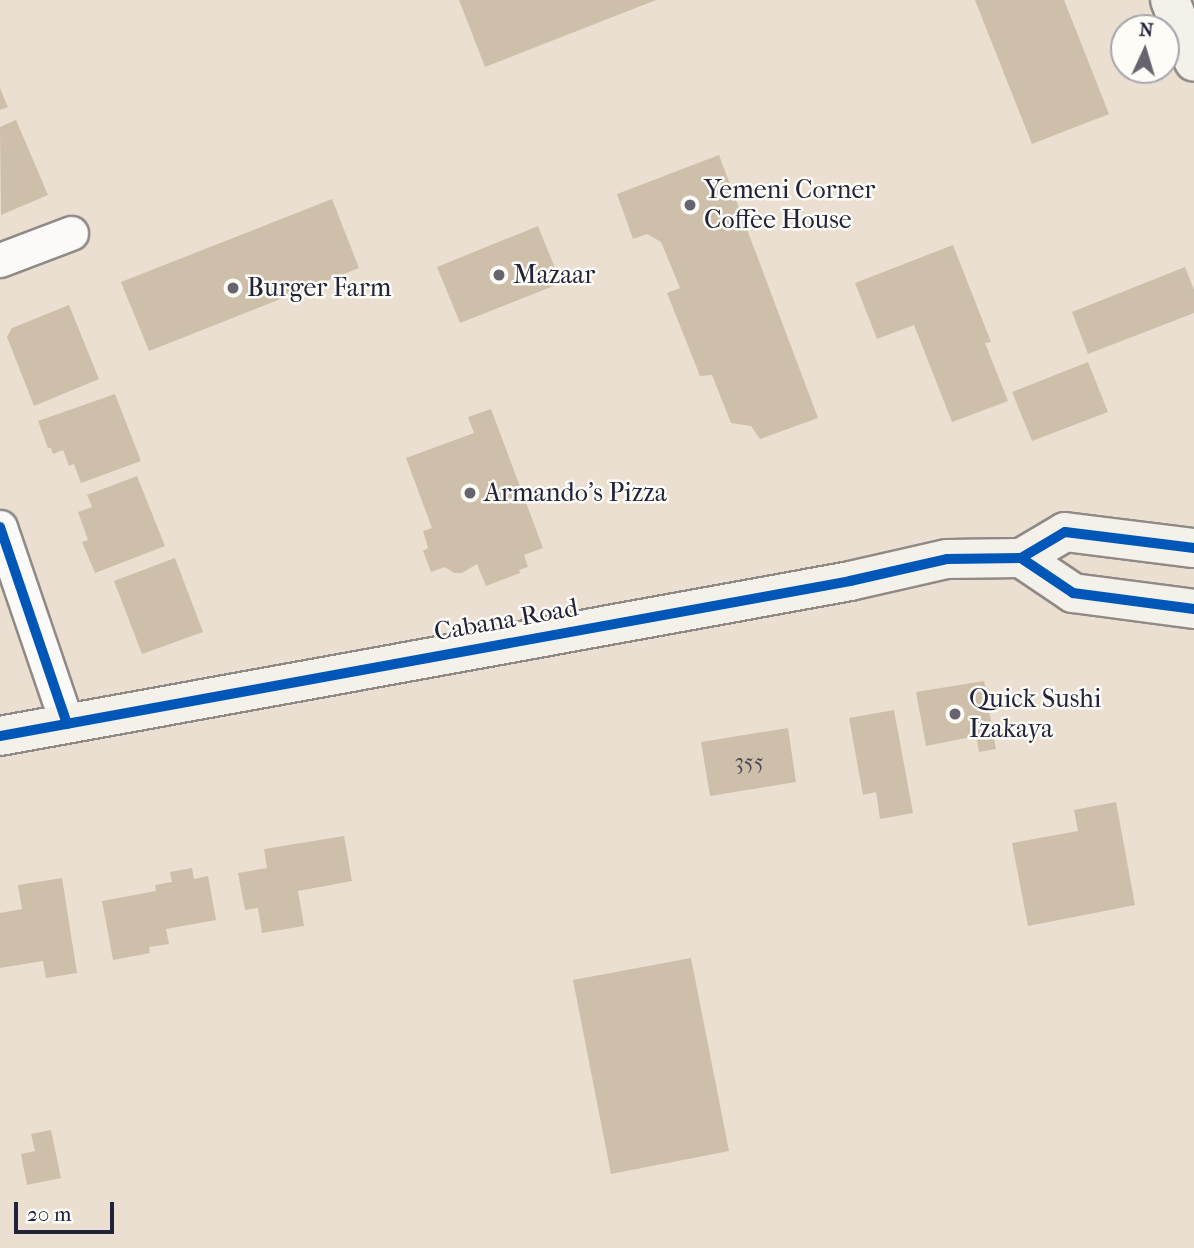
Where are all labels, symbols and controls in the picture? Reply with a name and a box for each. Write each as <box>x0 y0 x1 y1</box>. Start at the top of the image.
north arrow <box>1110 14 1180 84</box>
text: N <box>1138 19 1154 42</box>
place label: Yemeni Corner Coffee House <box>704 174 875 235</box>
marker: Yemeni Corner Coffee House <box>682 197 698 213</box>
place label: Mazaar <box>513 259 595 291</box>
marker: Mazaar <box>491 267 507 283</box>
place label: Burger Farm <box>247 272 391 304</box>
marker: Burger Farm <box>225 280 241 296</box>
place label: Armando's Pizza <box>484 477 667 509</box>
marker: Armando's Pizza <box>462 485 478 501</box>
street label: Cabana Road <box>432 592 580 648</box>
place label: Quick Sushi Izakaya <box>969 683 1101 744</box>
marker: Quick Sushi Izakaya <box>947 706 963 722</box>
house number: 355 <box>734 748 764 776</box>
scale bar <box>18 1188 117 1232</box>
text: 20 m <box>27 1202 71 1226</box>

